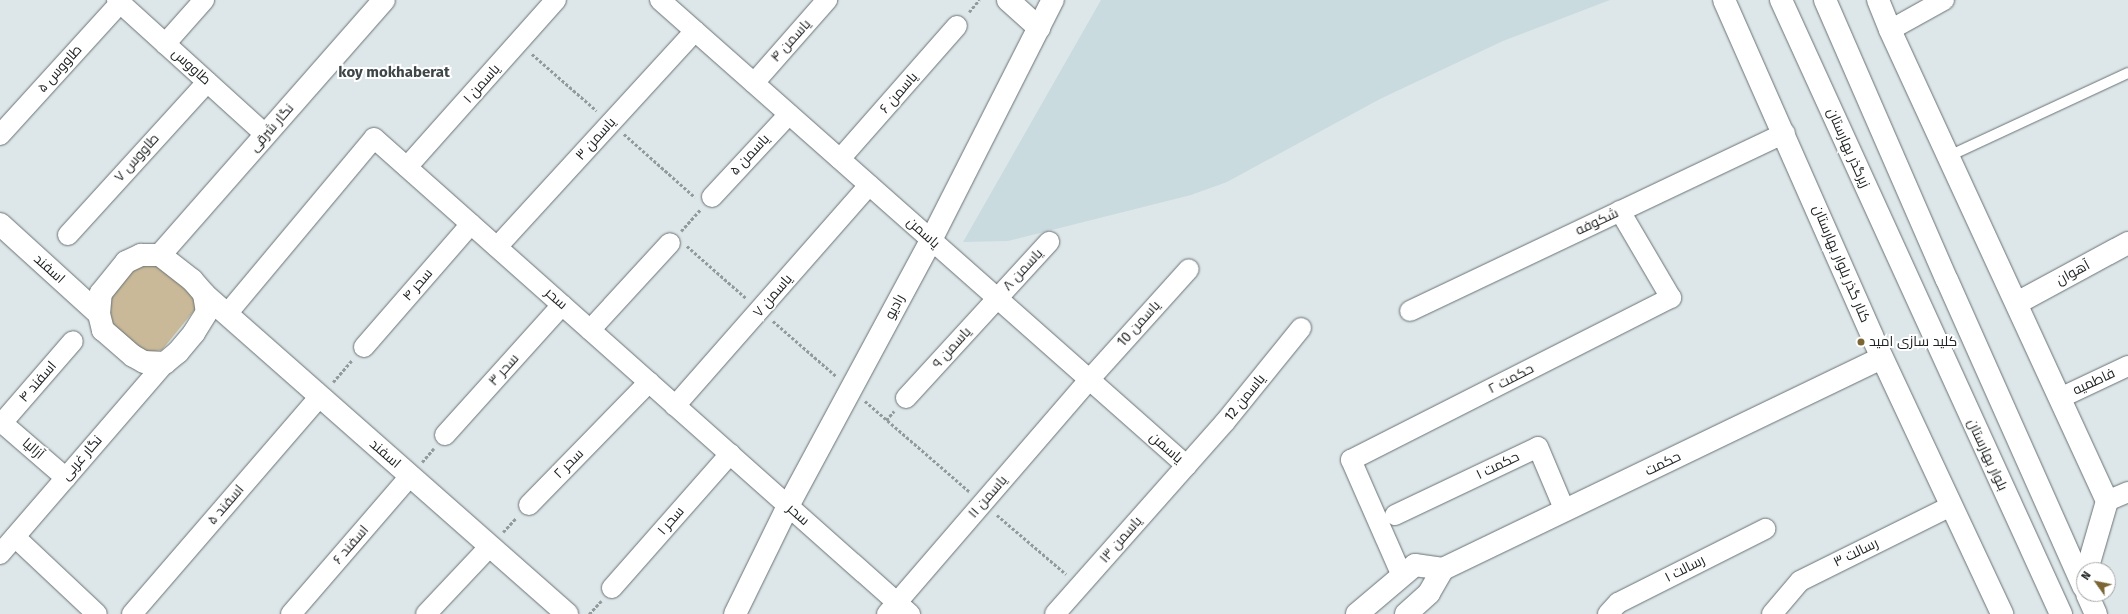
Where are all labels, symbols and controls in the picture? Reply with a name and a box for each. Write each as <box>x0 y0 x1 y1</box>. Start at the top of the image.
street label: یاسمن ۴ <box>767 16 815 66</box>
street label: طاووس ۵ <box>34 42 86 96</box>
street label: طاووس <box>168 45 214 89</box>
street label: یاسمن ۱ <box>460 61 504 107</box>
district label: koy mokhaberat <box>338 64 450 82</box>
street label: یاسمن ۶ <box>877 69 921 117</box>
street label: نگار شرقی <box>246 100 298 156</box>
street label: زیرگذر بهارستان <box>1823 105 1873 191</box>
street label: یاسمن ۳ <box>572 114 620 164</box>
street label: طاووس ۷ <box>111 130 163 186</box>
street label: یاسمن ۵ <box>727 131 773 179</box>
street label: کنار گذر بلوار بهارستان <box>1809 203 1873 325</box>
street label: شکوفه <box>1573 205 1621 239</box>
street label: یاسمن <box>903 214 943 252</box>
street label: یاسمن ۸ <box>999 246 1047 294</box>
street label: اسفند <box>30 251 68 287</box>
street label: آهوان <box>2053 257 2093 289</box>
street label: سحر ۴ <box>399 265 437 305</box>
street label: یاسمن ۷ <box>750 271 796 321</box>
street label: سحر <box>541 285 571 313</box>
street label: رادیو <box>881 292 909 322</box>
street label: یاسمن 10 <box>1114 297 1164 351</box>
street label: یاسمن ۹ <box>929 324 975 372</box>
place label: کلید سازی امید <box>1869 334 1957 350</box>
marker: کلید سازی امید <box>1856 337 1866 347</box>
street label: سحر ۳ <box>485 350 523 390</box>
street label: اسفند ۴ <box>16 358 60 406</box>
street label: حکمت ۲ <box>1485 360 1537 398</box>
street label: فاطمیه <box>2070 365 2118 399</box>
street label: یاسمن 12 <box>1221 371 1269 425</box>
street label: بلوار بهارستان <box>1963 416 2011 494</box>
street label: یاسمن <box>1146 429 1186 467</box>
street label: نگار غربی <box>58 432 106 484</box>
street label: آزالیا <box>19 435 47 463</box>
street label: اسفند <box>366 436 404 472</box>
street label: سحر ۲ <box>551 446 587 482</box>
street label: حکمت ۱ <box>1474 448 1522 484</box>
street label: حکمت <box>1642 448 1684 480</box>
street label: یاسمن ۱۱ <box>965 472 1011 522</box>
street label: اسفند ۵ <box>204 482 248 528</box>
street label: سحر <box>783 501 813 529</box>
street label: سحر ۱ <box>654 503 688 539</box>
street label: یاسمن ۱۳ <box>1096 513 1146 567</box>
street label: اسفند ۶ <box>329 522 373 568</box>
street label: رسالت ۳ <box>1831 535 1881 571</box>
street label: رسالت ۱ <box>1662 552 1708 586</box>
north arrow <box>2076 562 2116 602</box>
text: N <box>2079 569 2094 582</box>

